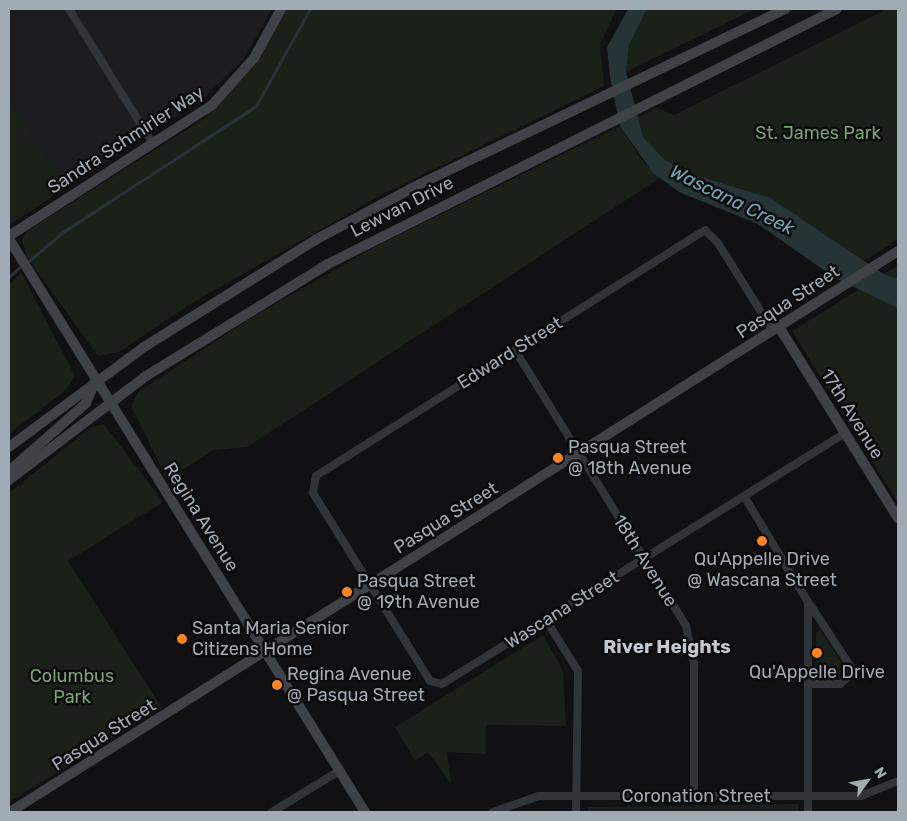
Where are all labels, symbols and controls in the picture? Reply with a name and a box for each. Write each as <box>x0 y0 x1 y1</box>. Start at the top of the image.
street label: Sandra Schmirler Way <box>44 81 208 199</box>
park label: St. James Park <box>755 122 881 144</box>
water label: Wascana Creek <box>666 160 798 240</box>
street label: Lewvan Drive <box>347 172 457 242</box>
street label: Pasqua Street <box>732 261 844 343</box>
street label: Edward Street <box>454 312 566 394</box>
street label: 17th Avenue <box>816 365 888 463</box>
place label: Pasqua Street @ 18th Avenue <box>568 437 692 479</box>
marker: Pasqua Street @ 18th Avenue <box>552 452 564 464</box>
street label: Regina Avenue <box>159 458 243 576</box>
street label: Pasqua Street <box>390 477 502 559</box>
street label: 18th Avenue <box>608 511 682 611</box>
marker: Qu'Appelle Drive @ Wascana Street <box>756 535 768 547</box>
place label: Qu'Appelle Drive @ Wascana Street <box>687 549 837 592</box>
street label: Wascana Street <box>501 566 623 654</box>
place label: Pasqua Street @ 19th Avenue <box>357 571 480 614</box>
marker: Pasqua Street @ 19th Avenue <box>341 586 353 598</box>
place label: Santa Maria Senior Citizens Home <box>192 618 349 660</box>
marker: Santa Maria Senior Citizens Home <box>176 633 188 645</box>
district label: River Heights <box>603 636 731 658</box>
marker: Qu'Appelle Drive <box>811 647 823 659</box>
place label: Qu'Appelle Drive <box>749 661 885 683</box>
place label: Regina Avenue @ Pasqua Street <box>287 664 425 706</box>
park label: Columbus Park <box>30 666 114 709</box>
marker: Regina Avenue @ Pasqua Street <box>271 679 283 691</box>
street label: Pasqua Street <box>48 694 160 776</box>
north arrow <box>842 756 892 806</box>
text: N <box>870 764 890 782</box>
street label: Coronation Street <box>621 785 771 807</box>

